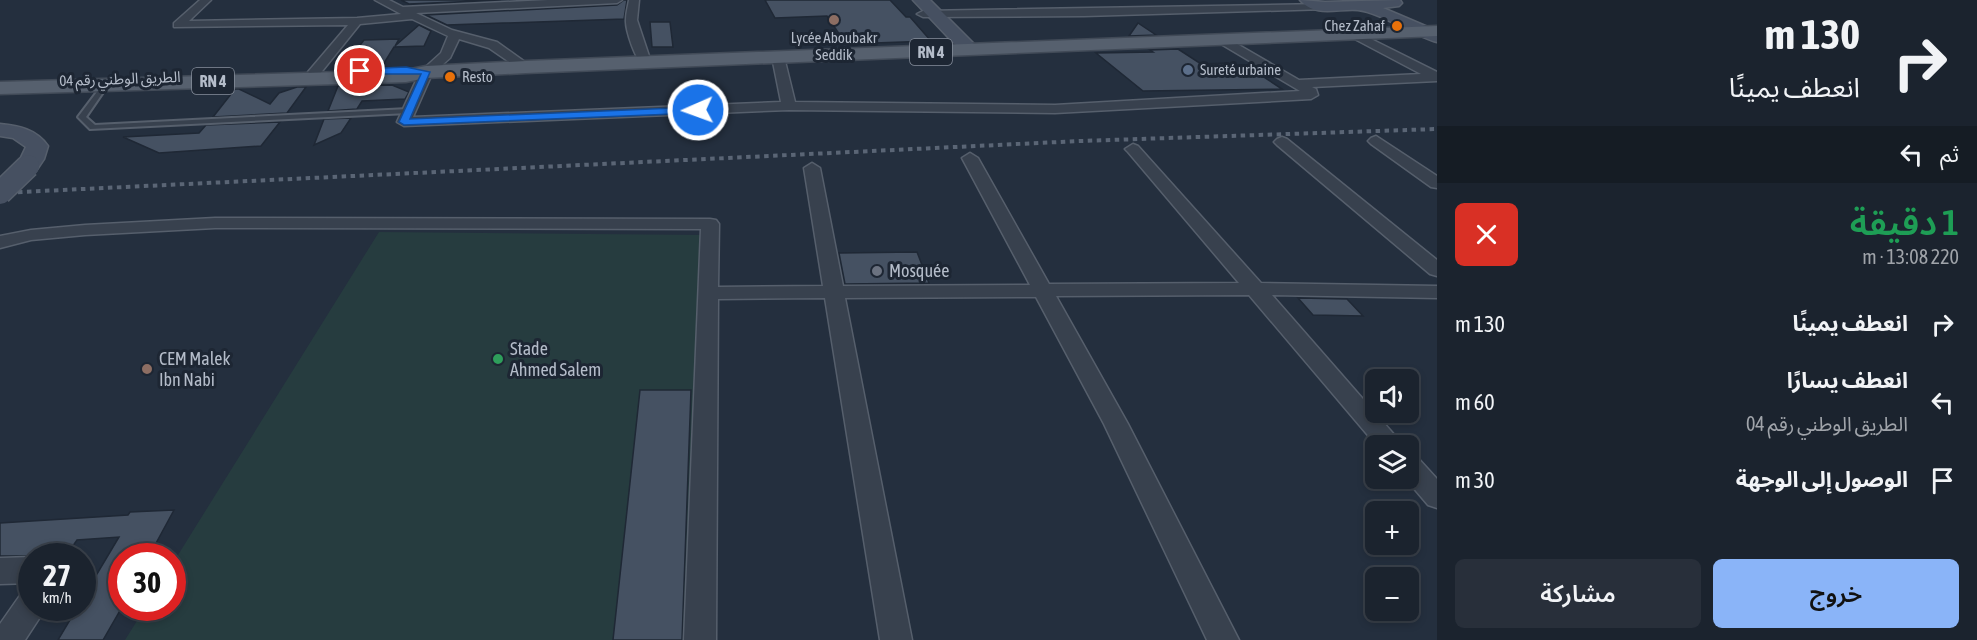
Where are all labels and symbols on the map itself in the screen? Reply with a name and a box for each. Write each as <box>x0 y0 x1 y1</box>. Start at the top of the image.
marker: Lycée Aboubakr Seddik <box>827 13 841 27</box>
place label: Chez Zahaf <box>1325 17 1385 34</box>
marker: Chez Zahaf <box>1390 19 1404 33</box>
place label: Lycée Aboubakr Seddik <box>791 29 878 63</box>
road number: RN 4 <box>910 39 952 65</box>
pin <box>334 45 385 96</box>
place label: Sureté urbaine <box>1200 61 1281 78</box>
marker: Sureté urbaine <box>1181 63 1195 77</box>
street label: الطريق الوطني رقم 04 <box>59 68 181 93</box>
road number: RN 4 <box>192 68 234 94</box>
place label: Resto <box>462 68 493 85</box>
marker: Resto <box>443 70 457 84</box>
position arrow <box>666 78 730 142</box>
place label: Mosquée <box>889 260 949 281</box>
marker: Mosquée <box>870 264 884 278</box>
place label: Stade Ahmed Salem <box>510 338 601 380</box>
place label: CEM Malek Ibn Nabi <box>159 348 230 390</box>
marker: Stade Ahmed Salem <box>491 352 505 366</box>
marker: CEM Malek Ibn Nabi <box>140 362 154 376</box>
speed limit sign: 30 <box>108 543 186 621</box>

